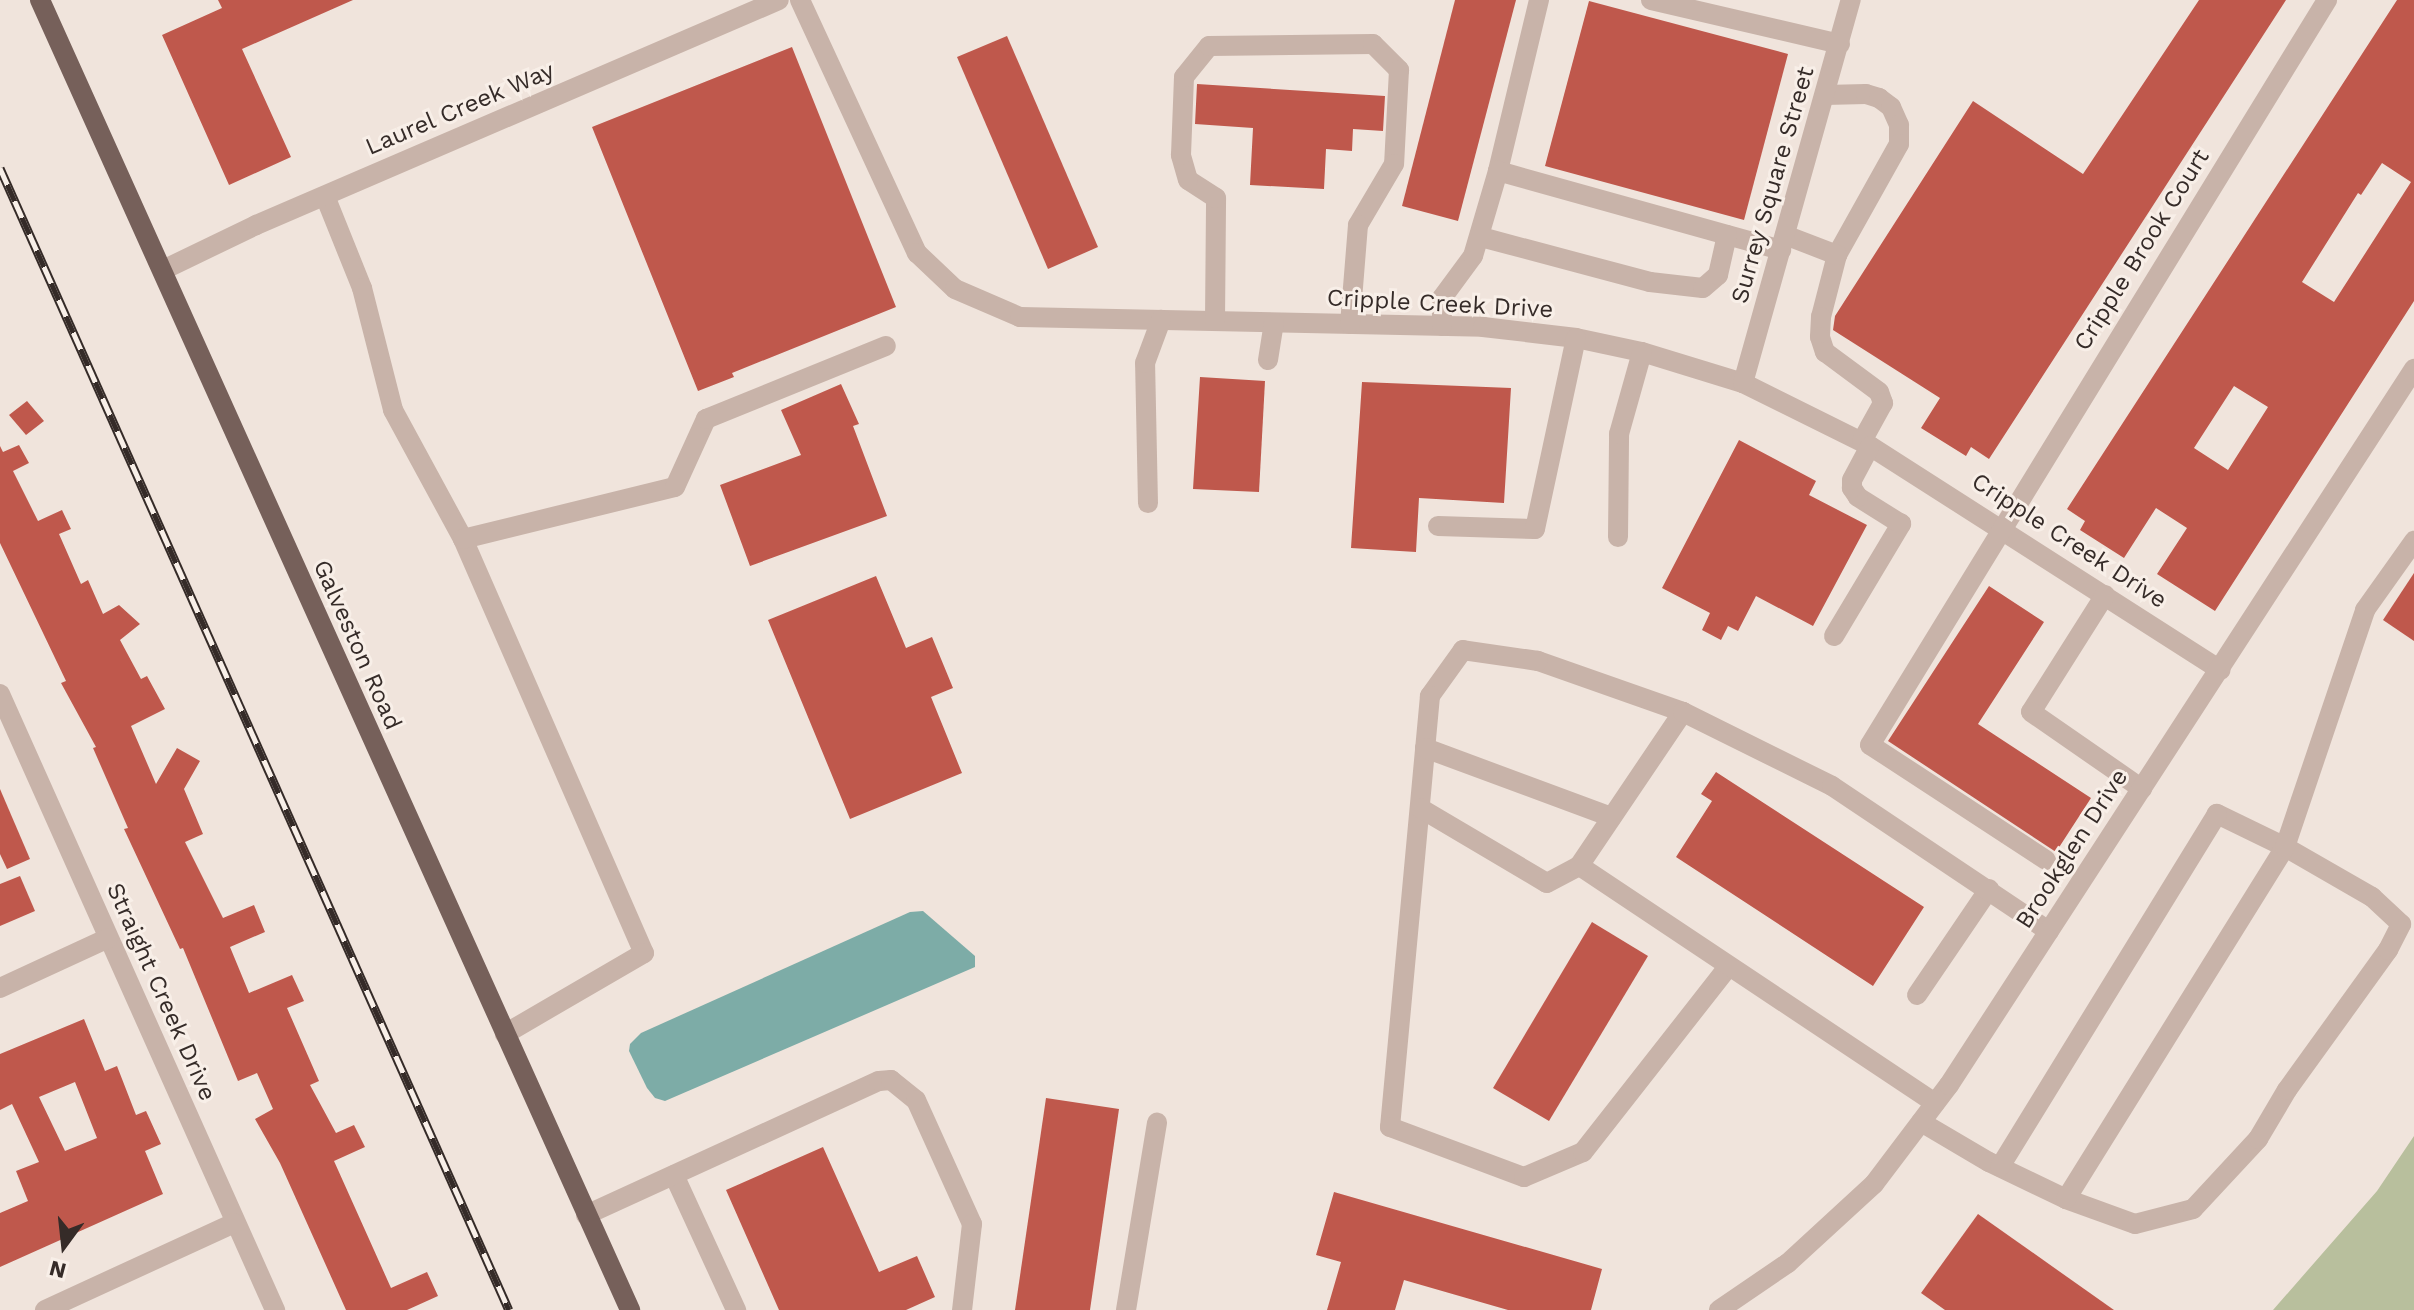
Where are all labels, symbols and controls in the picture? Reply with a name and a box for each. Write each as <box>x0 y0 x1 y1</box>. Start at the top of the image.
street label: Laurel Creek Way <box>360 56 560 162</box>
street label: Surrey Square Street <box>1725 63 1821 307</box>
street label: Cripple Brook Court <box>2068 144 2216 356</box>
street label: Cripple Creek Drive <box>1326 284 1554 324</box>
street label: Cripple Creek Drive <box>1966 467 2172 615</box>
street label: Galveston Road <box>307 556 407 734</box>
street label: Brookglen Drive <box>2010 764 2134 934</box>
street label: Straight Creek Drive <box>100 879 222 1105</box>
north arrow <box>24 1206 104 1286</box>
text: N <box>47 1255 69 1284</box>

